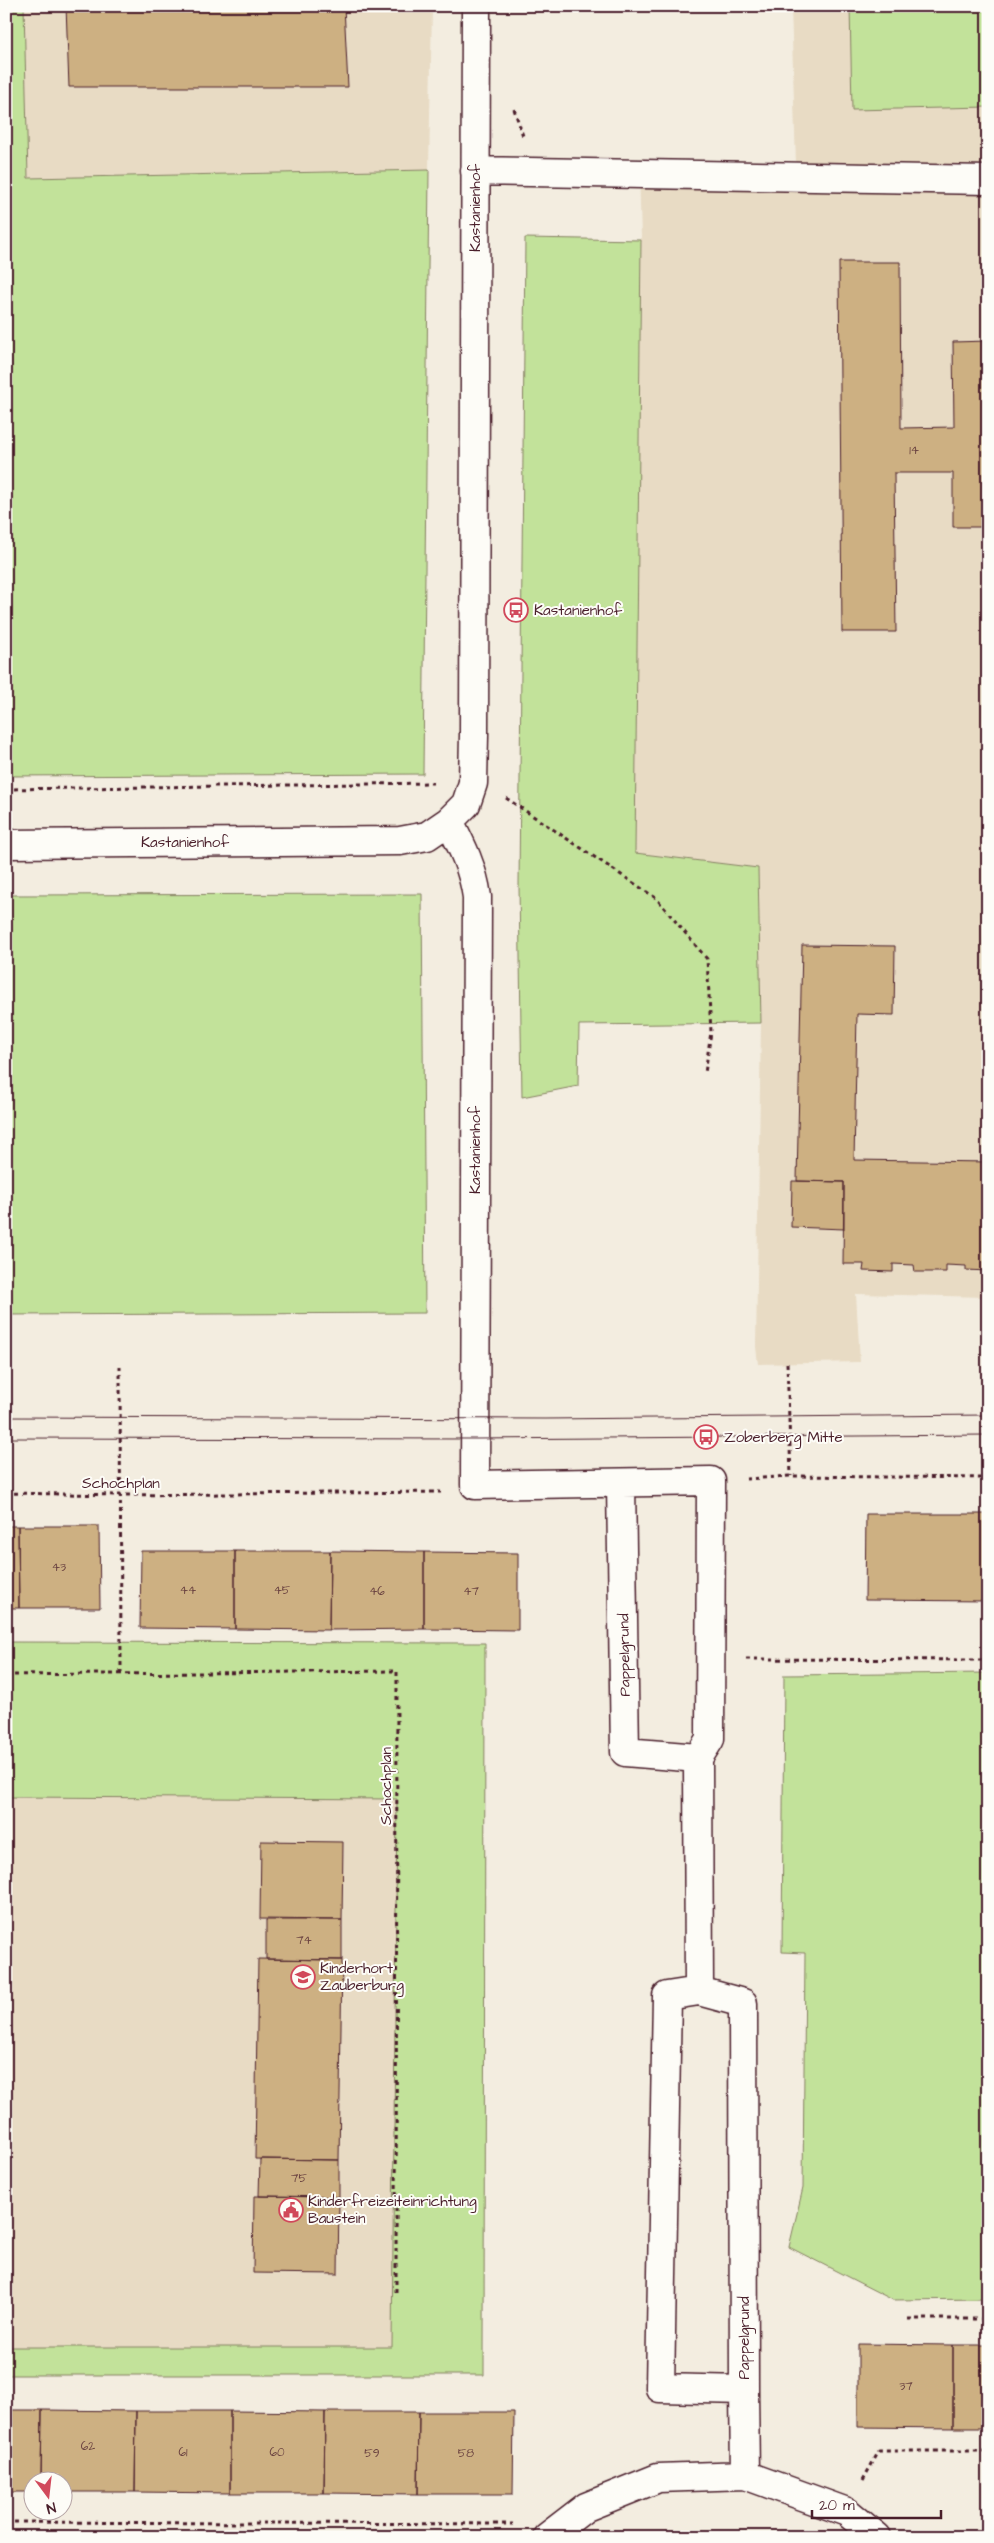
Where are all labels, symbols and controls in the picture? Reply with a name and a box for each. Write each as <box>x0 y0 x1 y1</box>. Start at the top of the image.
street label: Kastanienhof <box>465 164 486 252</box>
house number: 14 <box>909 442 919 459</box>
bus stop icon: Kastanienhof <box>503 597 529 623</box>
place label: Kastanienhof <box>534 600 622 621</box>
street label: Kastanienhof <box>141 832 229 853</box>
street label: Kastanienhof <box>465 1106 486 1194</box>
bus stop icon: Zoberberg Mitte <box>693 1424 719 1450</box>
place label: Zoberberg Mitte <box>724 1427 843 1449</box>
street label: Schochplan <box>82 1473 160 1494</box>
house number: 43 <box>52 1559 66 1576</box>
house number: 44 <box>180 1582 196 1599</box>
house number: 45 <box>274 1582 291 1599</box>
house number: 46 <box>369 1583 385 1600</box>
house number: 47 <box>463 1583 479 1600</box>
street label: Pappelgrund <box>613 1613 637 1697</box>
street label: Schochplan <box>376 1747 397 1825</box>
house number: 74 <box>296 1932 312 1949</box>
place label: Kinderhort Zauberburg <box>320 1958 404 1997</box>
school or university icon: Kinderhort Zauberburg <box>290 1964 316 1990</box>
house number: 75 <box>291 2170 307 2187</box>
place label: Kinderfreizeiteinrichtung Baustein <box>308 2191 477 2229</box>
public building icon: Kinderfreizeiteinrichtung Baustein <box>278 2197 304 2223</box>
street label: Pappelgrund <box>734 2296 756 2380</box>
house number: 37 <box>899 2378 913 2395</box>
house number: 62 <box>81 2438 95 2455</box>
house number: 61 <box>178 2444 188 2461</box>
house number: 60 <box>269 2444 285 2461</box>
house number: 59 <box>364 2445 380 2462</box>
house number: 58 <box>458 2445 474 2462</box>
north arrow <box>22 2470 72 2520</box>
scale bar <box>812 2488 940 2520</box>
text: 20 m <box>819 2495 855 2516</box>
text: N <box>44 2497 58 2518</box>

